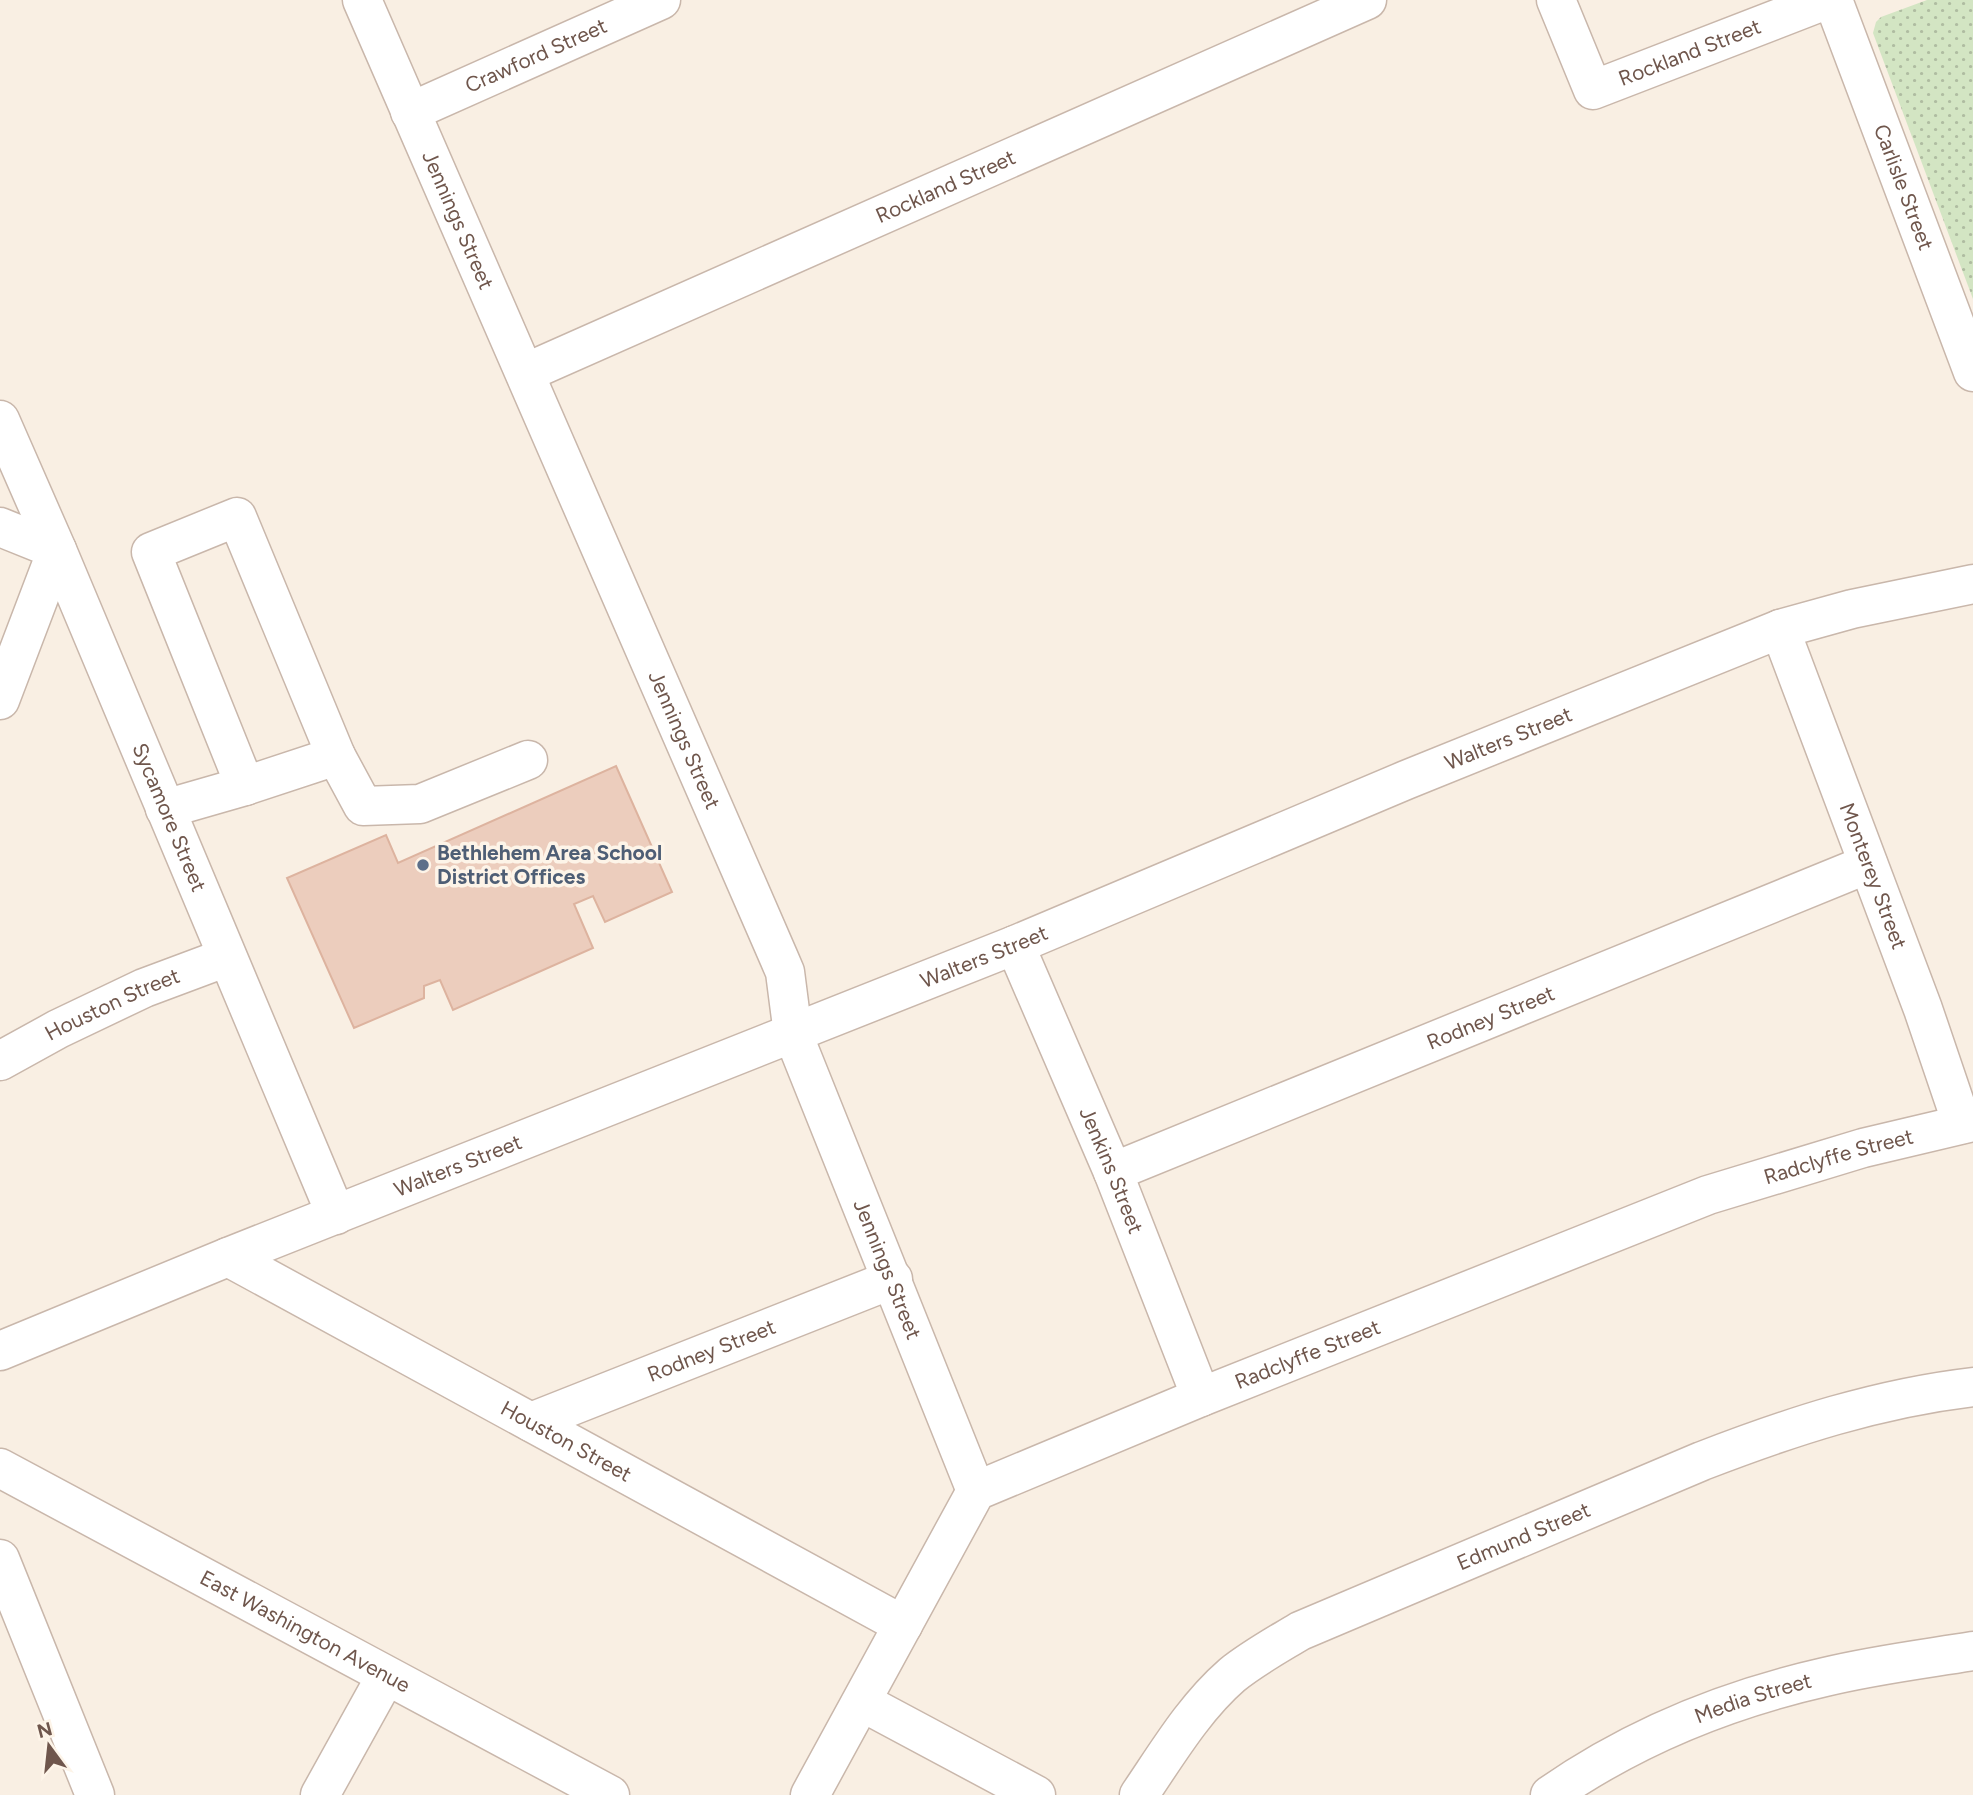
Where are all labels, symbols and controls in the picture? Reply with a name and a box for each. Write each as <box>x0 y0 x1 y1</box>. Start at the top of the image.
street label: Crawford Street <box>461 13 611 98</box>
street label: Rockland Street <box>1615 13 1764 91</box>
street label: Carlisle Street <box>1869 121 1939 253</box>
street label: Rockland Street <box>872 144 1019 228</box>
street label: Jennings Street <box>417 147 499 293</box>
street label: Jennings Street <box>643 667 726 813</box>
street label: Walters Street <box>1441 701 1575 775</box>
street label: Sycamore Street <box>127 739 212 895</box>
street label: Monterey Street <box>1835 799 1912 953</box>
place label: Bethlehem Area School District Offices <box>437 840 662 889</box>
marker: Bethlehem Area School District Offices <box>415 857 431 873</box>
street label: Walters Street <box>917 920 1051 993</box>
street label: Houston Street <box>40 963 183 1046</box>
street label: Rodney Street <box>1423 980 1558 1055</box>
street label: Jenkins Street <box>1074 1103 1149 1237</box>
street label: Radclyffe Street <box>1761 1124 1916 1189</box>
street label: Walters Street <box>390 1129 525 1202</box>
street label: Jennings Street <box>848 1196 927 1343</box>
street label: Rodney Street <box>644 1314 779 1387</box>
street label: Radclyffe Street <box>1231 1314 1384 1394</box>
street label: Houston Street <box>496 1395 636 1487</box>
street label: Edmund Street <box>1453 1497 1594 1575</box>
street label: East Washington Avenue <box>196 1565 414 1697</box>
street label: Media Street <box>1691 1668 1814 1728</box>
north arrow <box>14 1711 84 1781</box>
text: N <box>35 1717 55 1743</box>

